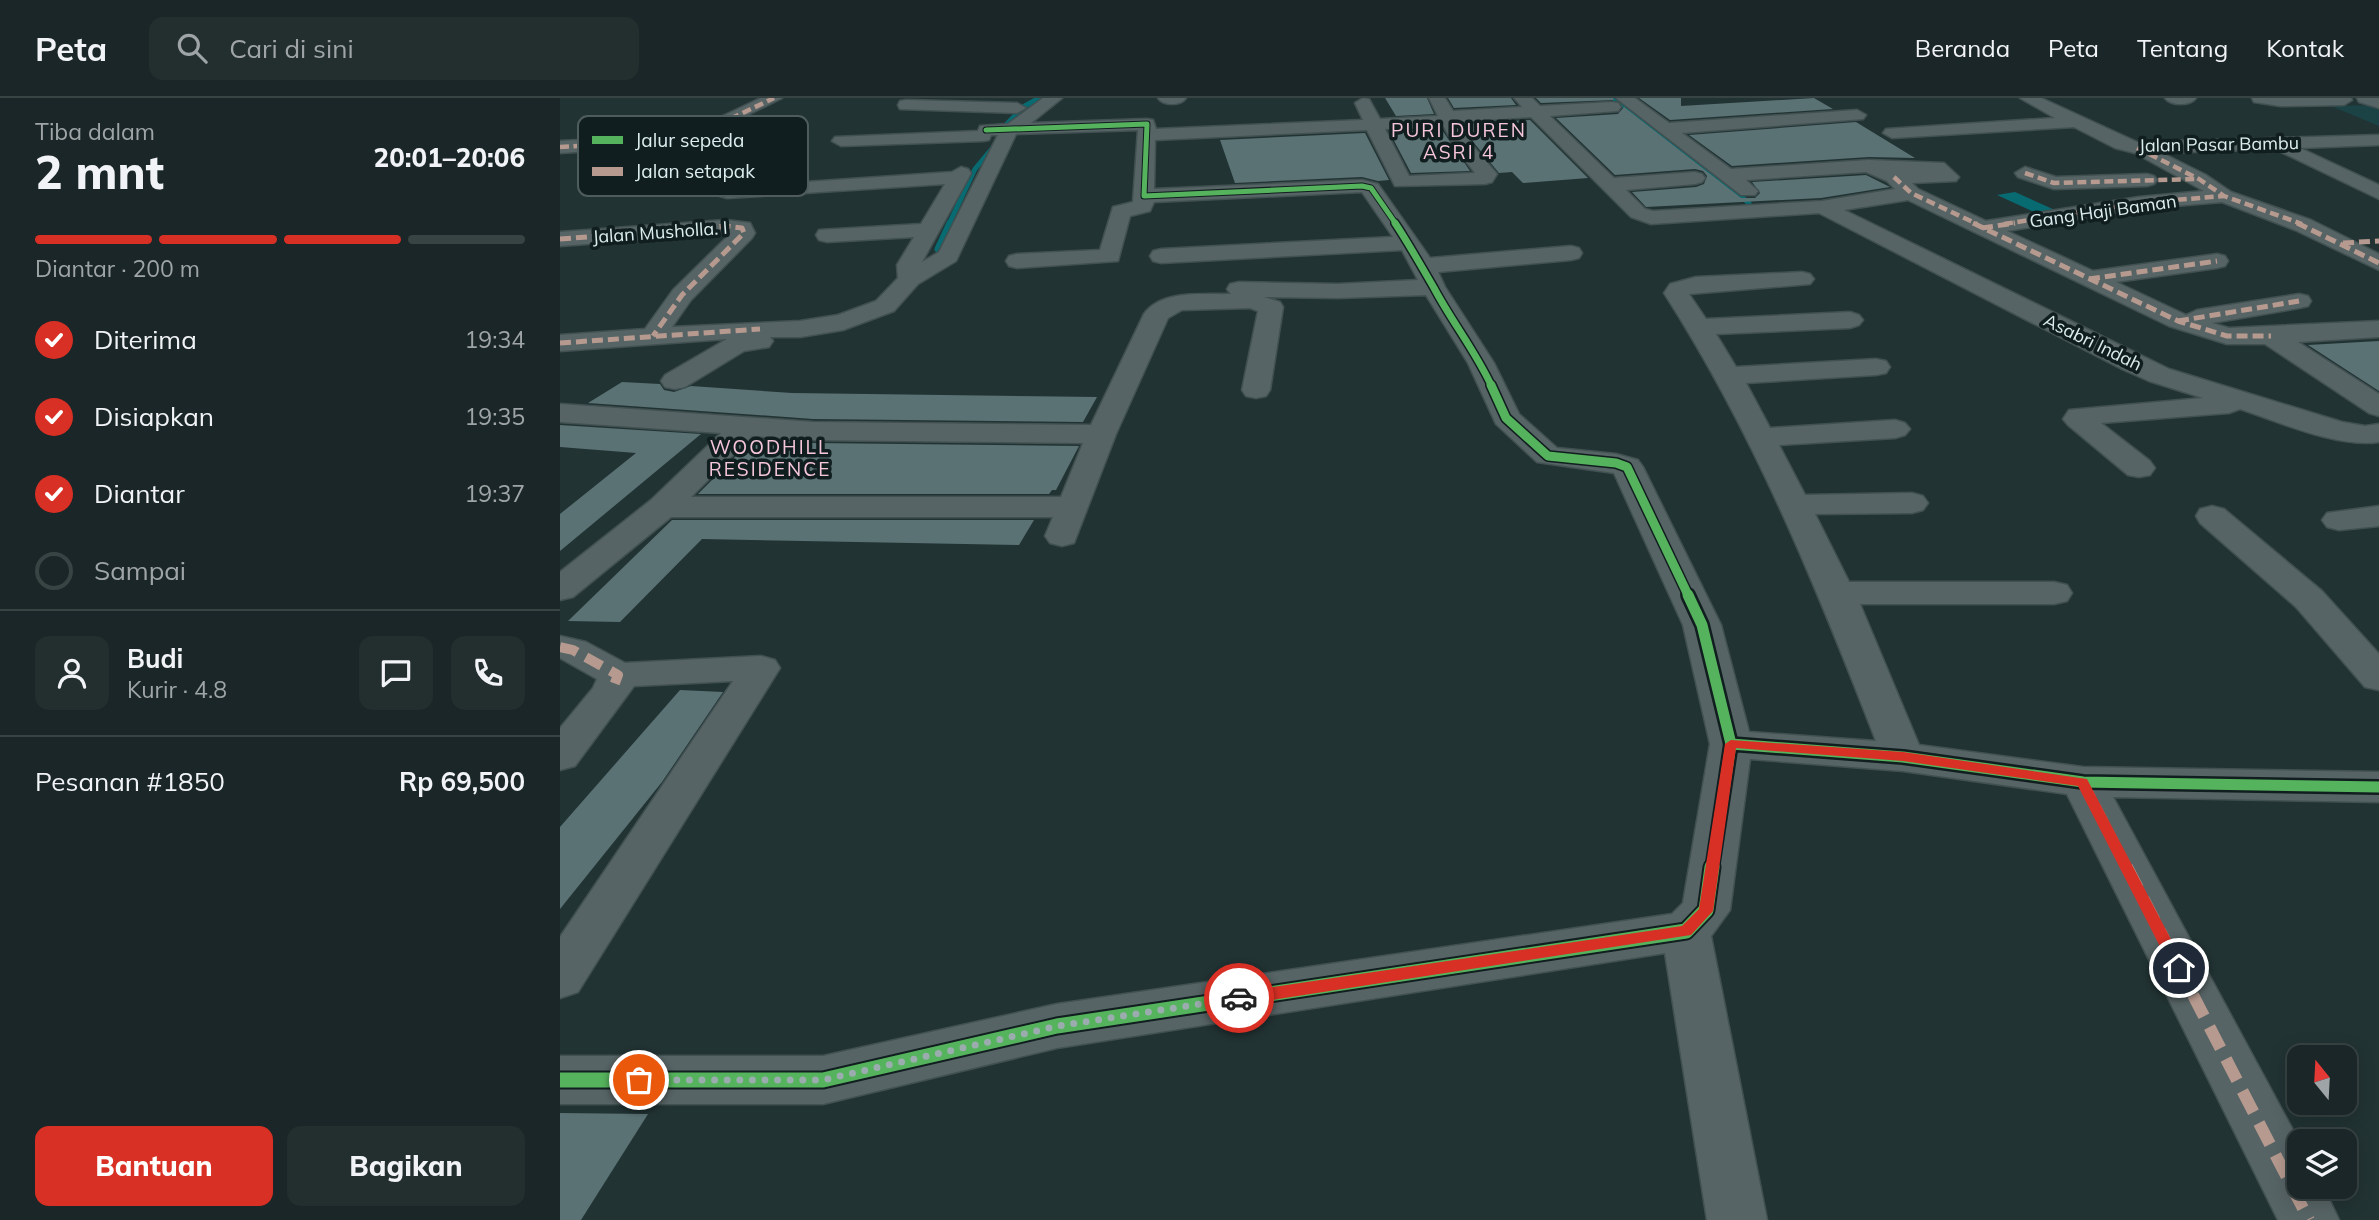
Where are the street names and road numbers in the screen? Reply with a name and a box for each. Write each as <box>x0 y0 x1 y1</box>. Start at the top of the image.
street label: Jalan Pasar Bambu <box>2139 131 2299 157</box>
street label: Gang Haji Baman <box>2028 189 2178 233</box>
street label: Jalan Musholla. I <box>592 216 728 248</box>
street label: Asabri Indah <box>2040 308 2146 376</box>

